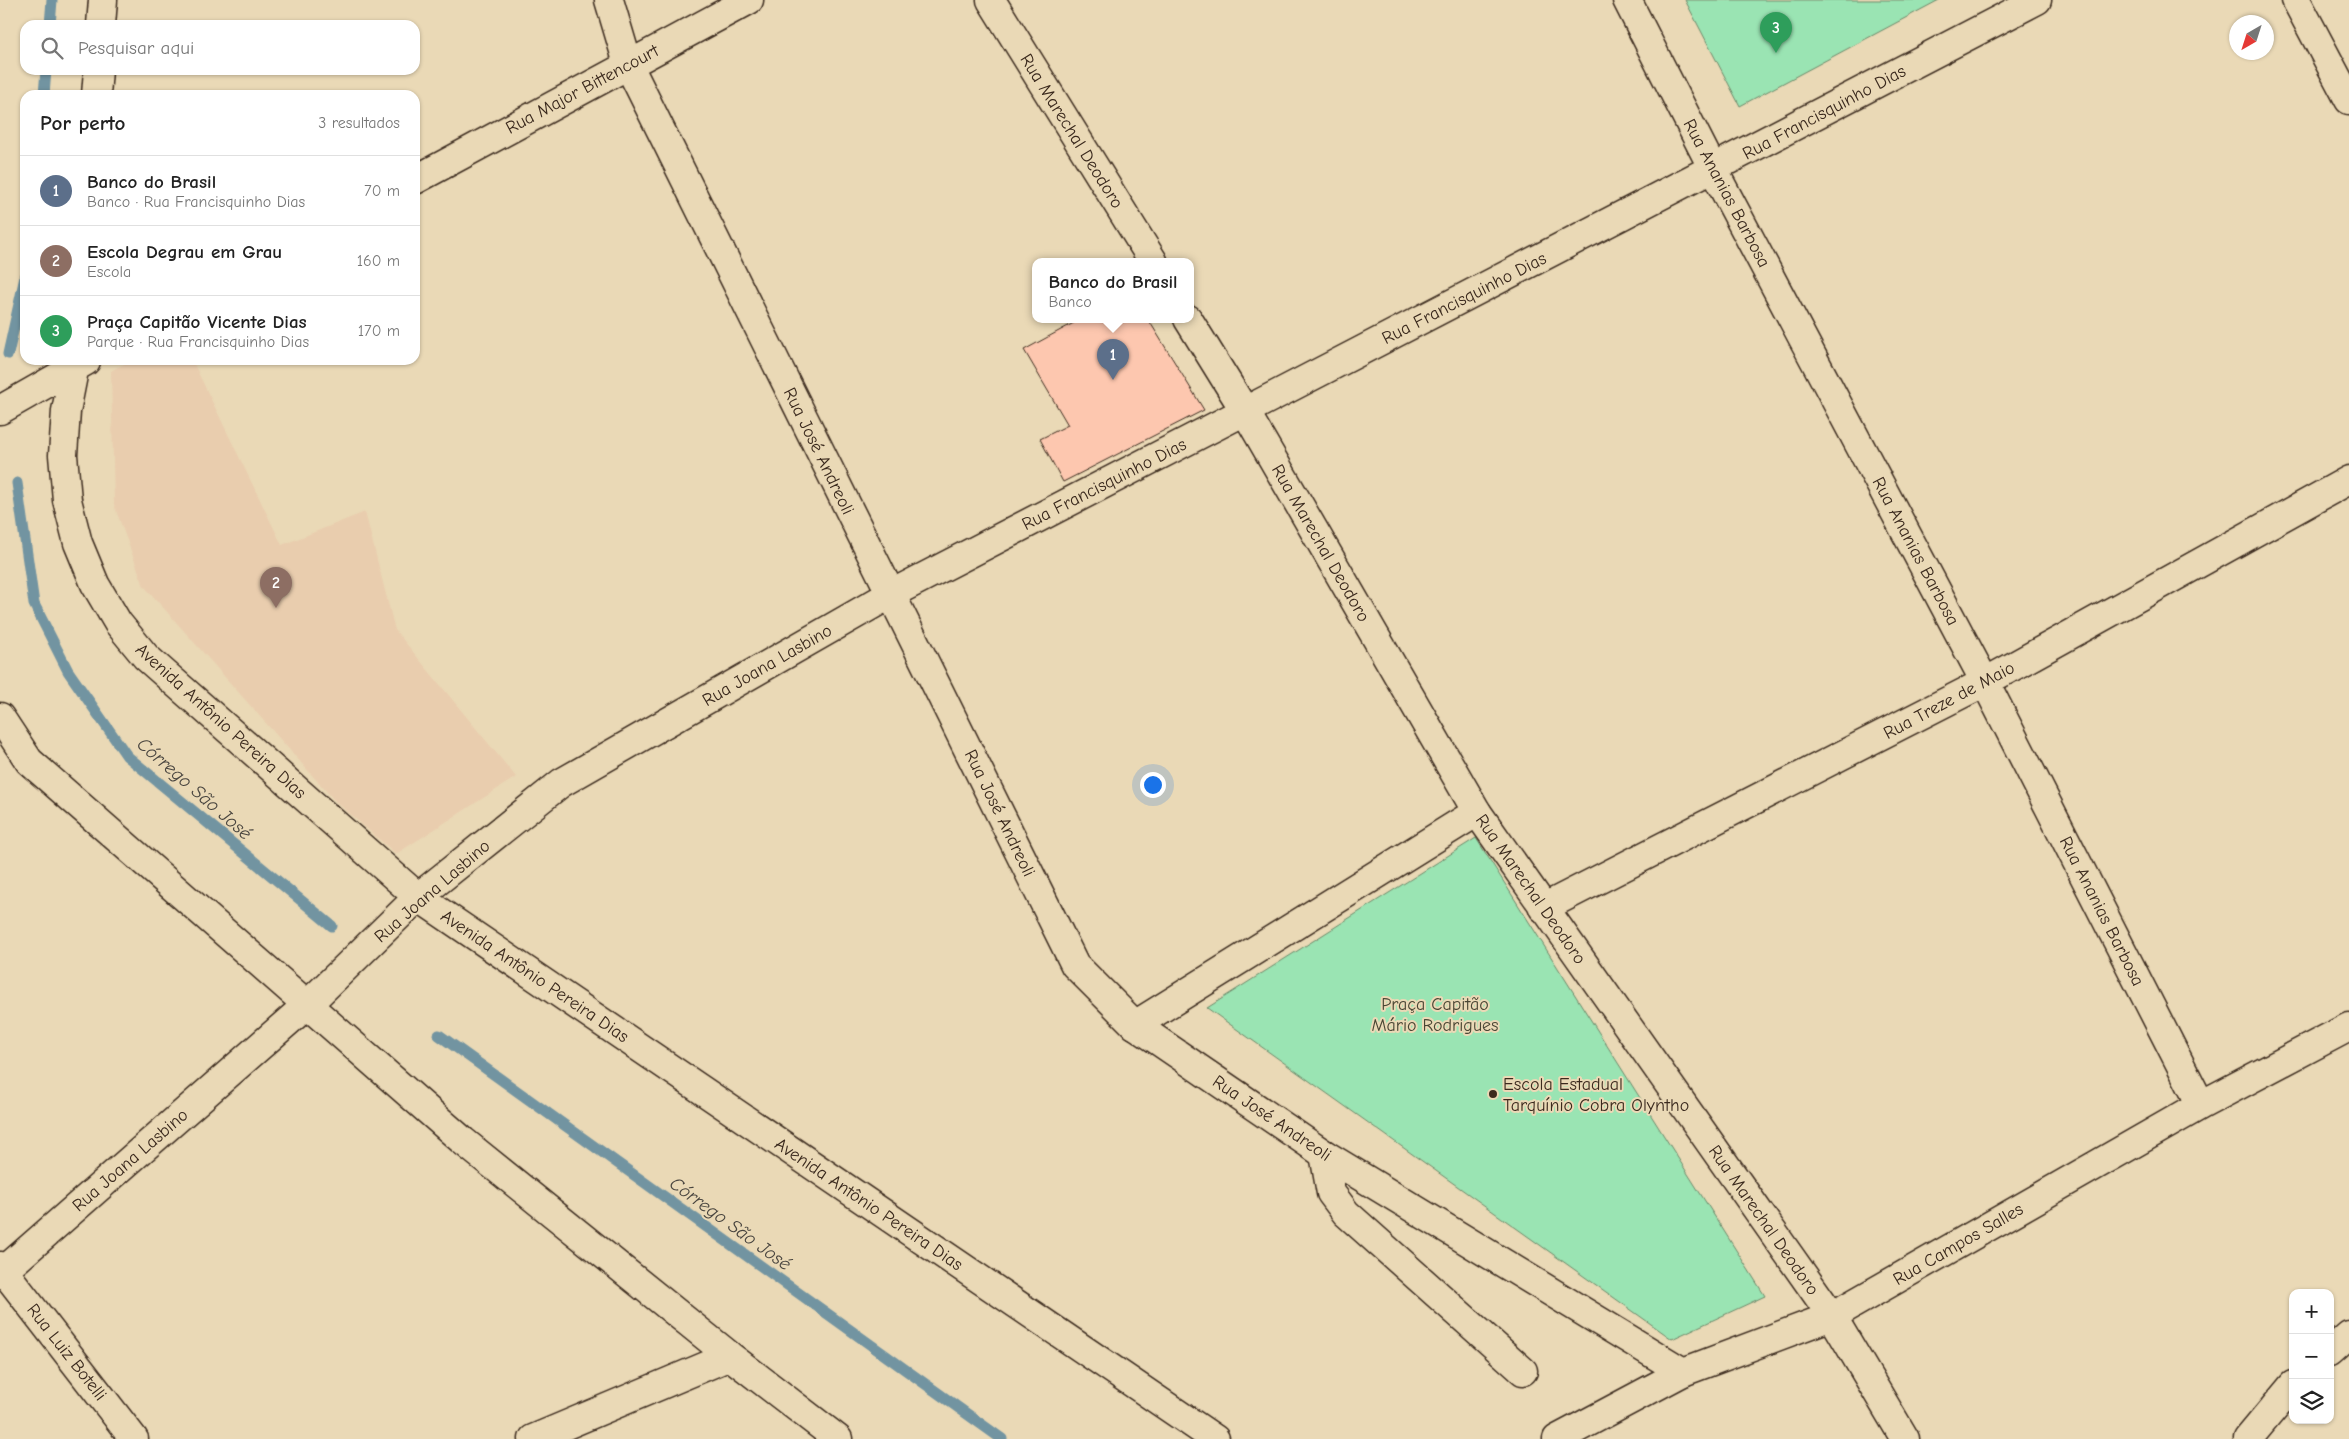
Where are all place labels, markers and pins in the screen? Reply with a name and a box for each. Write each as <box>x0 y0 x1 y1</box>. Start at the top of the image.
pin: 3 <box>1760 12 1792 53</box>
pin: 1 <box>1097 339 1129 380</box>
pin: 2 <box>260 567 292 608</box>
place label: Escola Estadual Tarquínio Cobra Olyntho <box>1503 1074 1689 1116</box>
marker: Escola Estadual Tarquínio Cobra Olyntho <box>1487 1088 1499 1100</box>

